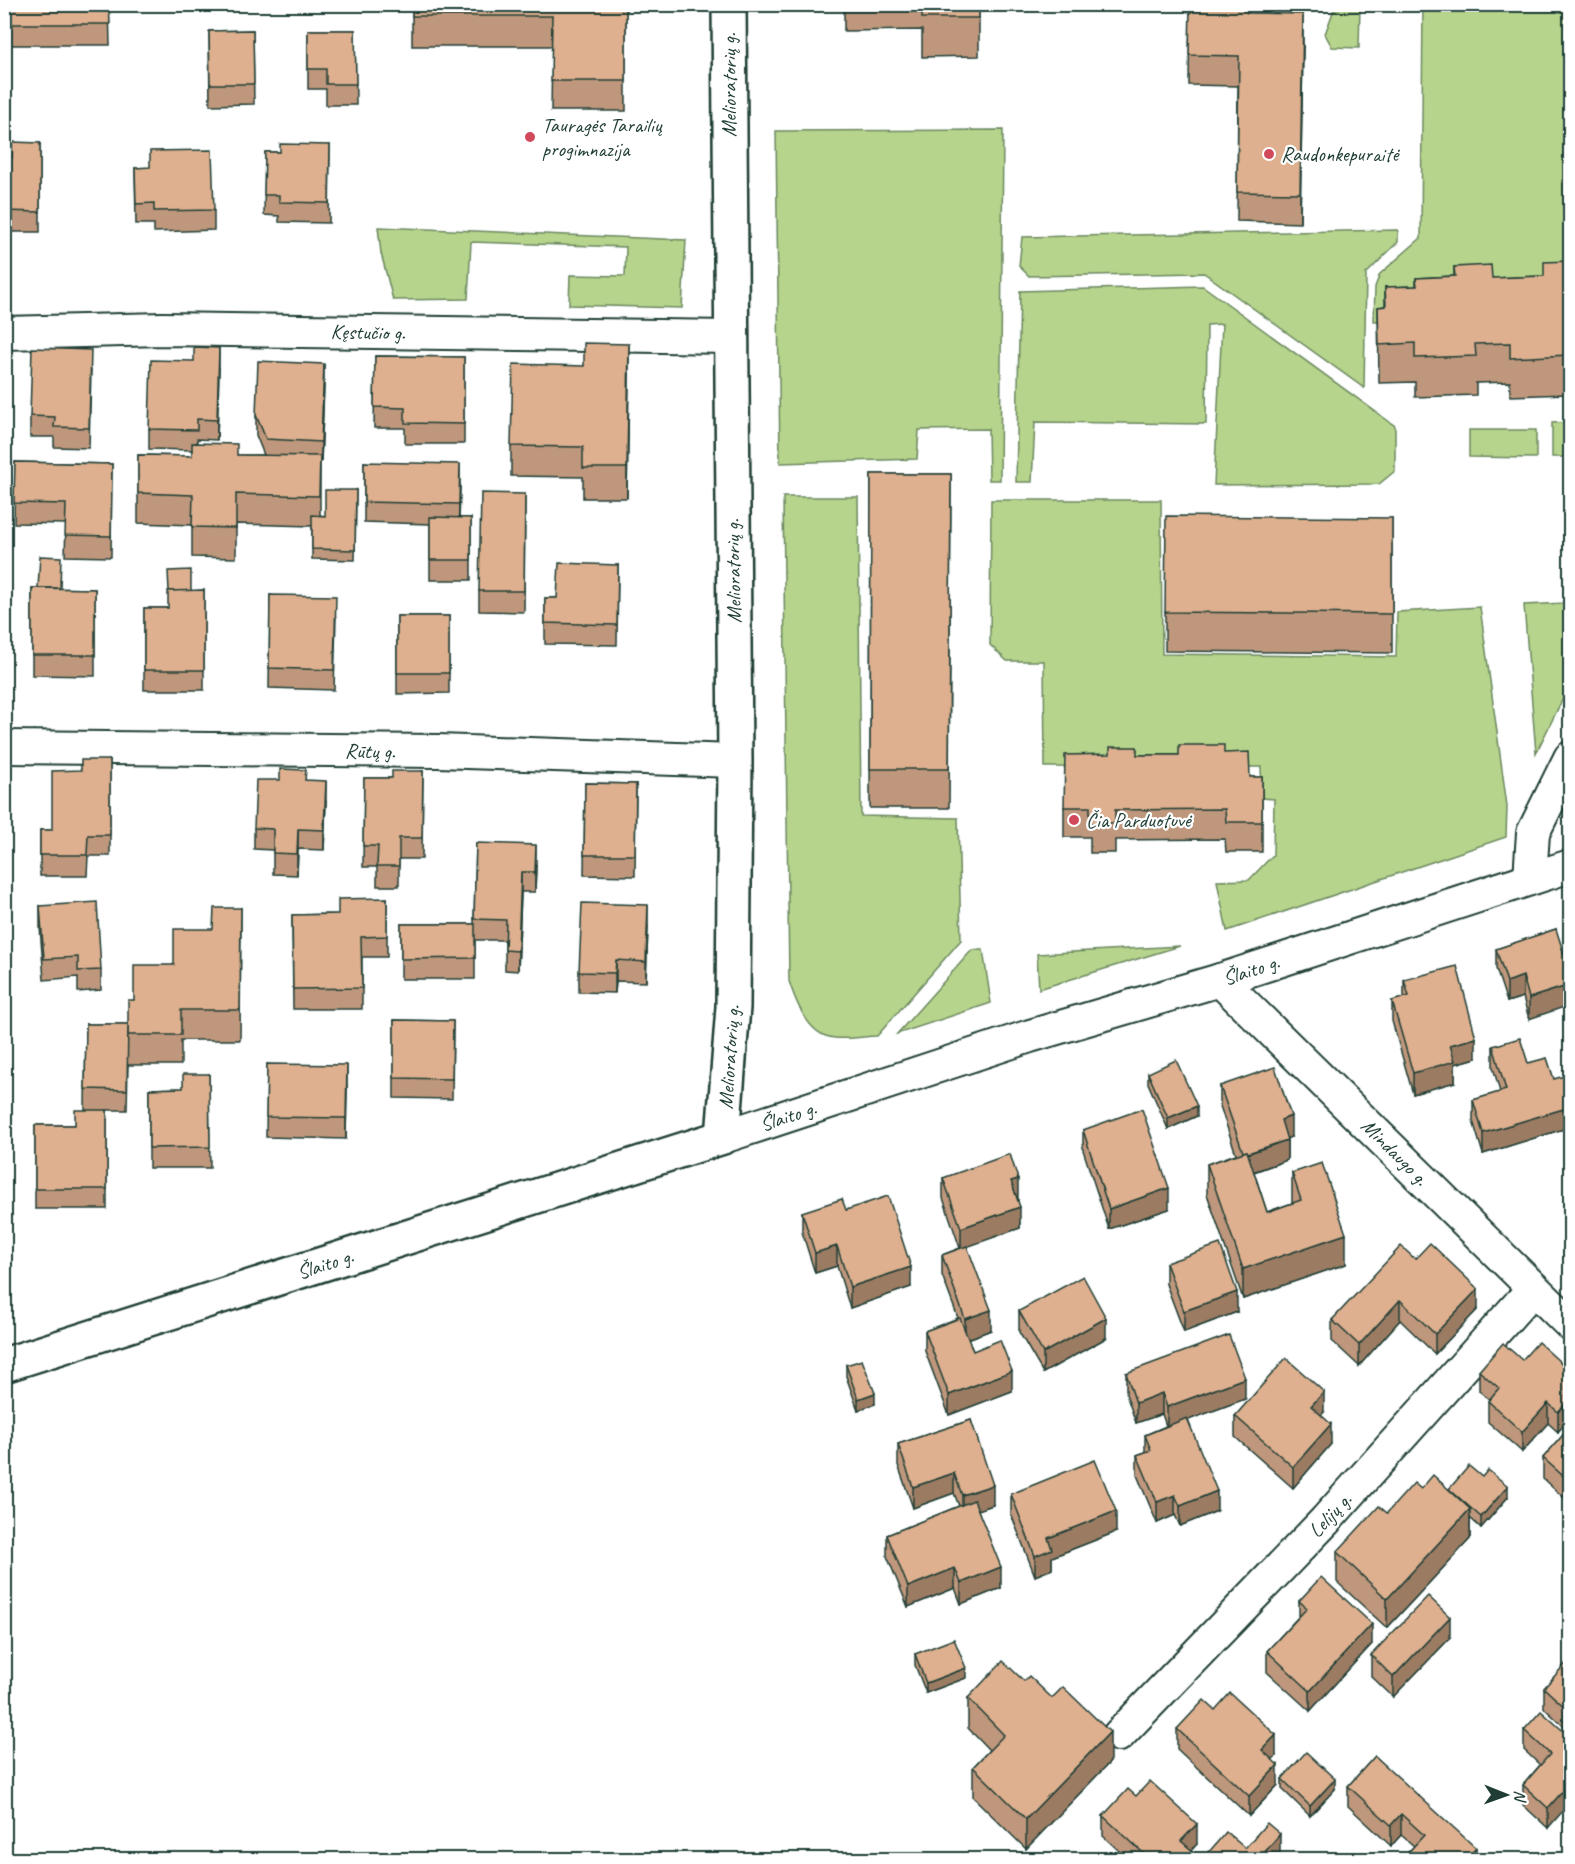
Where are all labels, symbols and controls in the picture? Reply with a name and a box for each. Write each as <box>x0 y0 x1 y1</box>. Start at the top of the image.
street label: Melioratorių g. <box>716 32 742 137</box>
place label: Tauragės Tarailių progimnazija <box>542 112 663 162</box>
marker: Tauragės Tarailių progimnazija <box>523 130 537 144</box>
place label: Raudonkepuraitė <box>1281 141 1400 167</box>
marker: Raudonkepuraitė <box>1262 147 1276 161</box>
street label: Kęstučio g. <box>330 318 406 346</box>
street label: Melioratorių g. <box>719 518 747 623</box>
street label: Rūtų g. <box>345 738 396 764</box>
place label: Čia Parduotuvė <box>1086 807 1193 833</box>
marker: Čia Parduotuvė <box>1067 813 1081 827</box>
street label: Šlaito g. <box>1219 948 1283 991</box>
street label: Melioratorių g. <box>712 1003 746 1110</box>
street label: Šlaito g. <box>756 1094 820 1137</box>
street label: Mindaugo g. <box>1356 1113 1435 1192</box>
street label: Šlaito g. <box>293 1242 357 1285</box>
street label: Lelijų g. <box>1303 1486 1358 1543</box>
north arrow <box>1476 1765 1536 1825</box>
text: N <box>1510 1790 1530 1803</box>

